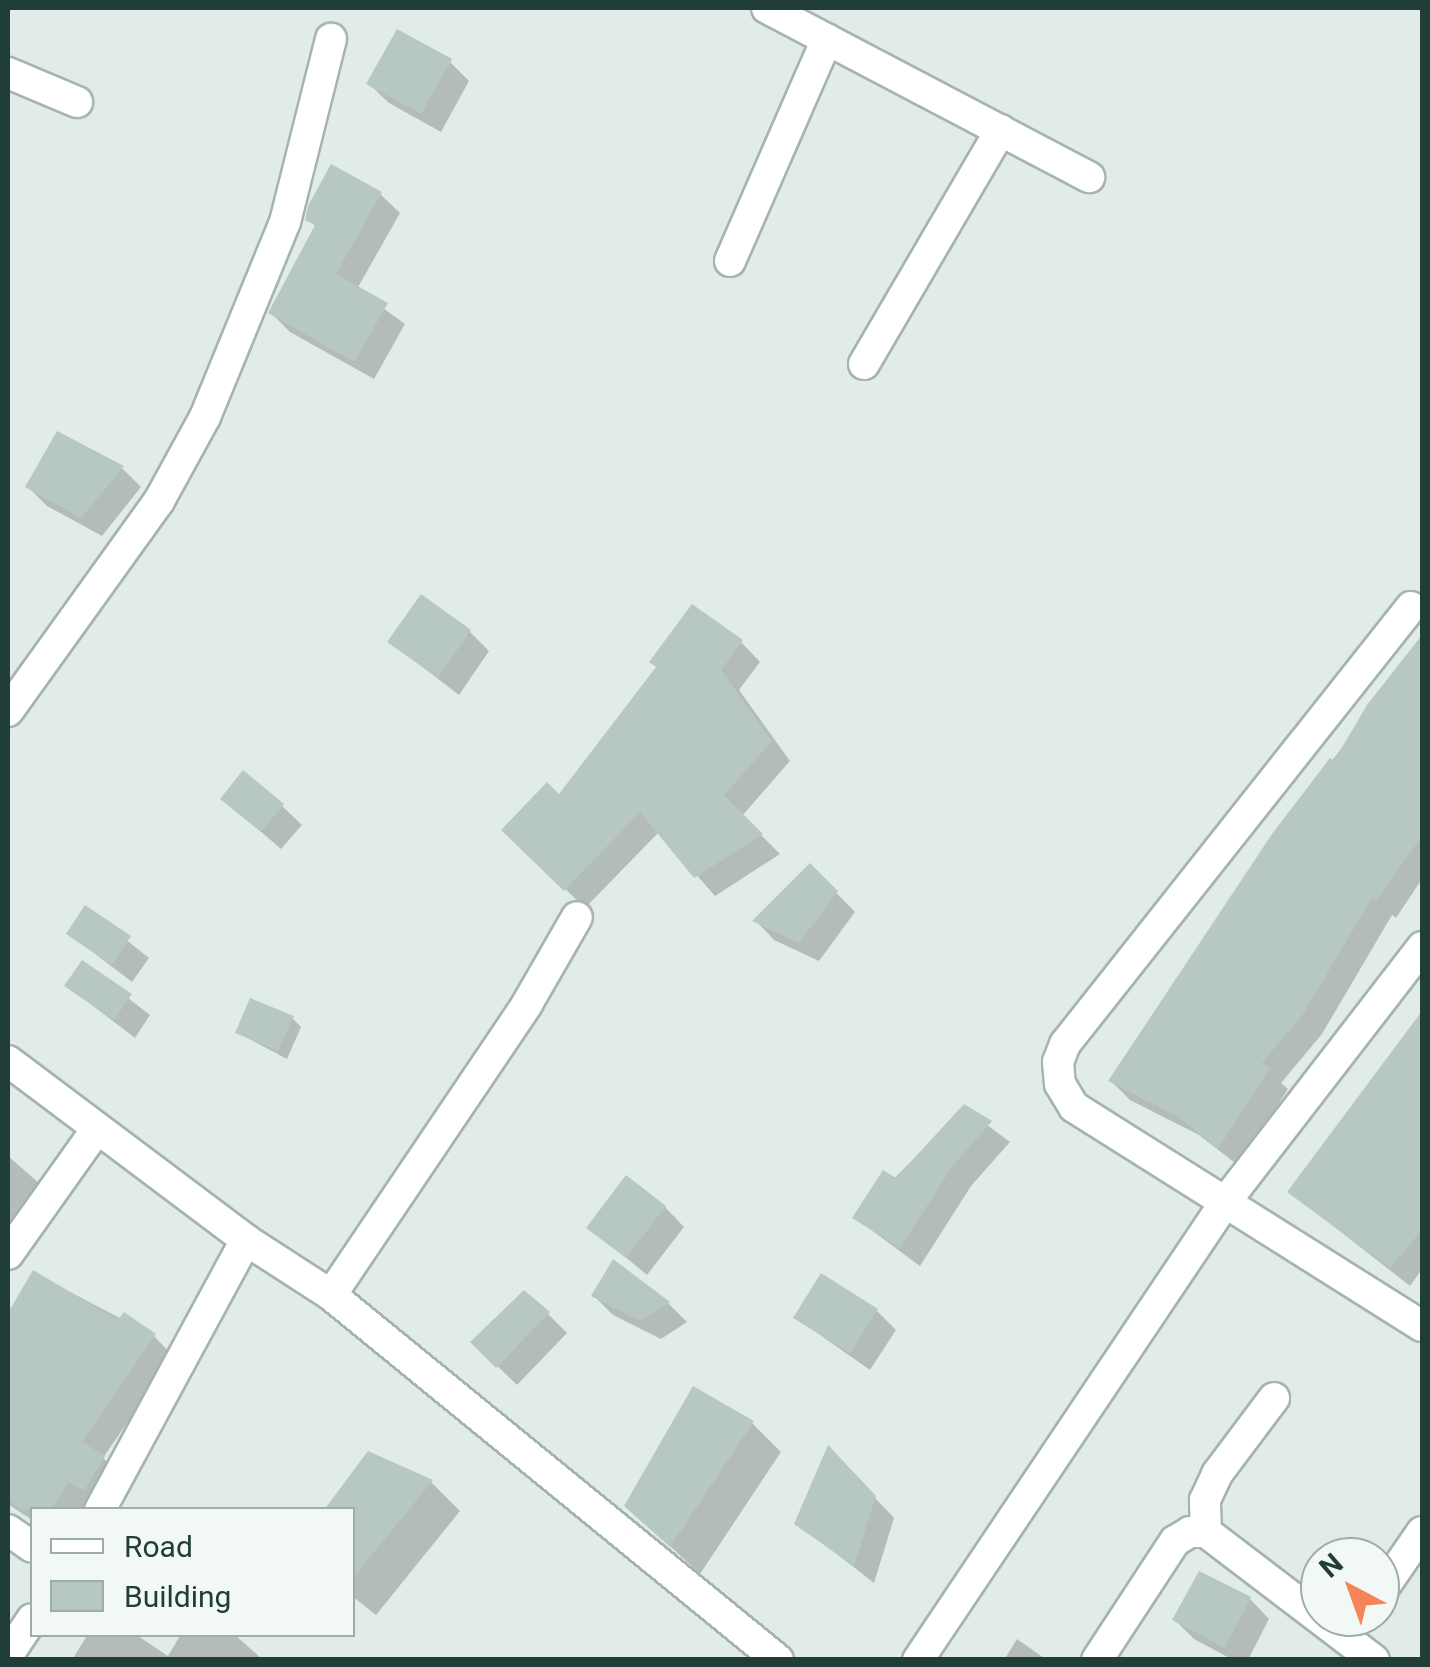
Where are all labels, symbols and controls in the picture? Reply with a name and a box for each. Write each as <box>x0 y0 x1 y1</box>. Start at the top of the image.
legend <box>30 1507 355 1637</box>
text: Road <box>124 1529 193 1564</box>
north arrow <box>1300 1537 1400 1637</box>
text: N <box>1313 1547 1350 1584</box>
text: Building <box>124 1579 231 1614</box>

